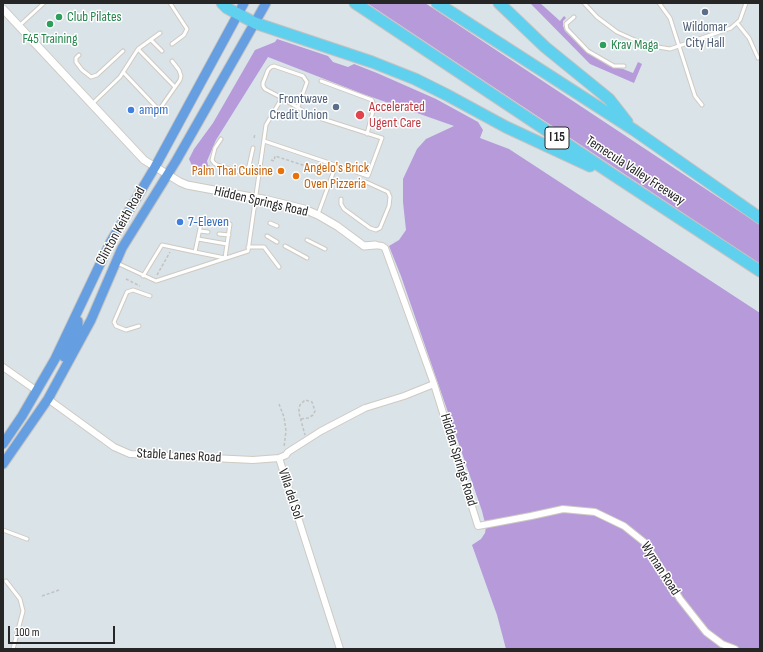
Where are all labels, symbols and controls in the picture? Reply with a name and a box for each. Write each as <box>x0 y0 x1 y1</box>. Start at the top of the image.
marker: Wildomar City Hall <box>700 7 710 17</box>
place label: Club Pilates <box>67 9 122 25</box>
marker: Club Pilates <box>54 12 64 22</box>
marker: F45 Training <box>45 19 55 29</box>
place label: Wildomar City Hall <box>683 19 727 52</box>
place label: F45 Training <box>22 31 78 47</box>
place label: Krav Maga <box>611 37 658 53</box>
marker: Krav Maga <box>598 40 608 50</box>
place label: Frontwave Credit Union <box>270 91 328 124</box>
place label: Accelerated Ugent Care <box>369 99 425 132</box>
place label: ampm <box>139 102 168 118</box>
marker: Frontwave Credit Union <box>331 102 341 112</box>
marker: ampm <box>126 105 136 115</box>
marker: Accelerated Ugent Care <box>354 109 366 121</box>
road number: I 15 <box>545 127 569 149</box>
street label: Temecula Valley Freeway <box>582 133 688 209</box>
place label: Angelo's Brick Oven Pizzeria <box>304 160 369 192</box>
place label: Palm Thai Cuisine <box>192 163 273 179</box>
marker: Palm Thai Cuisine <box>276 166 286 176</box>
marker: Angelo's Brick Oven Pizzeria <box>291 171 301 181</box>
street label: Hidden Springs Road <box>212 183 310 221</box>
street label: Clinton Keith Road <box>93 184 149 268</box>
place label: 7-Eleven <box>188 214 229 230</box>
marker: 7-Eleven <box>175 217 185 227</box>
street label: Hidden Springs Road <box>436 412 480 508</box>
street label: Stable Lanes Road <box>136 445 222 467</box>
street label: Villa del Sol <box>274 466 306 522</box>
street label: Wyman Road <box>637 539 683 599</box>
scale bar <box>10 618 117 644</box>
text: 100 m <box>15 625 40 640</box>

